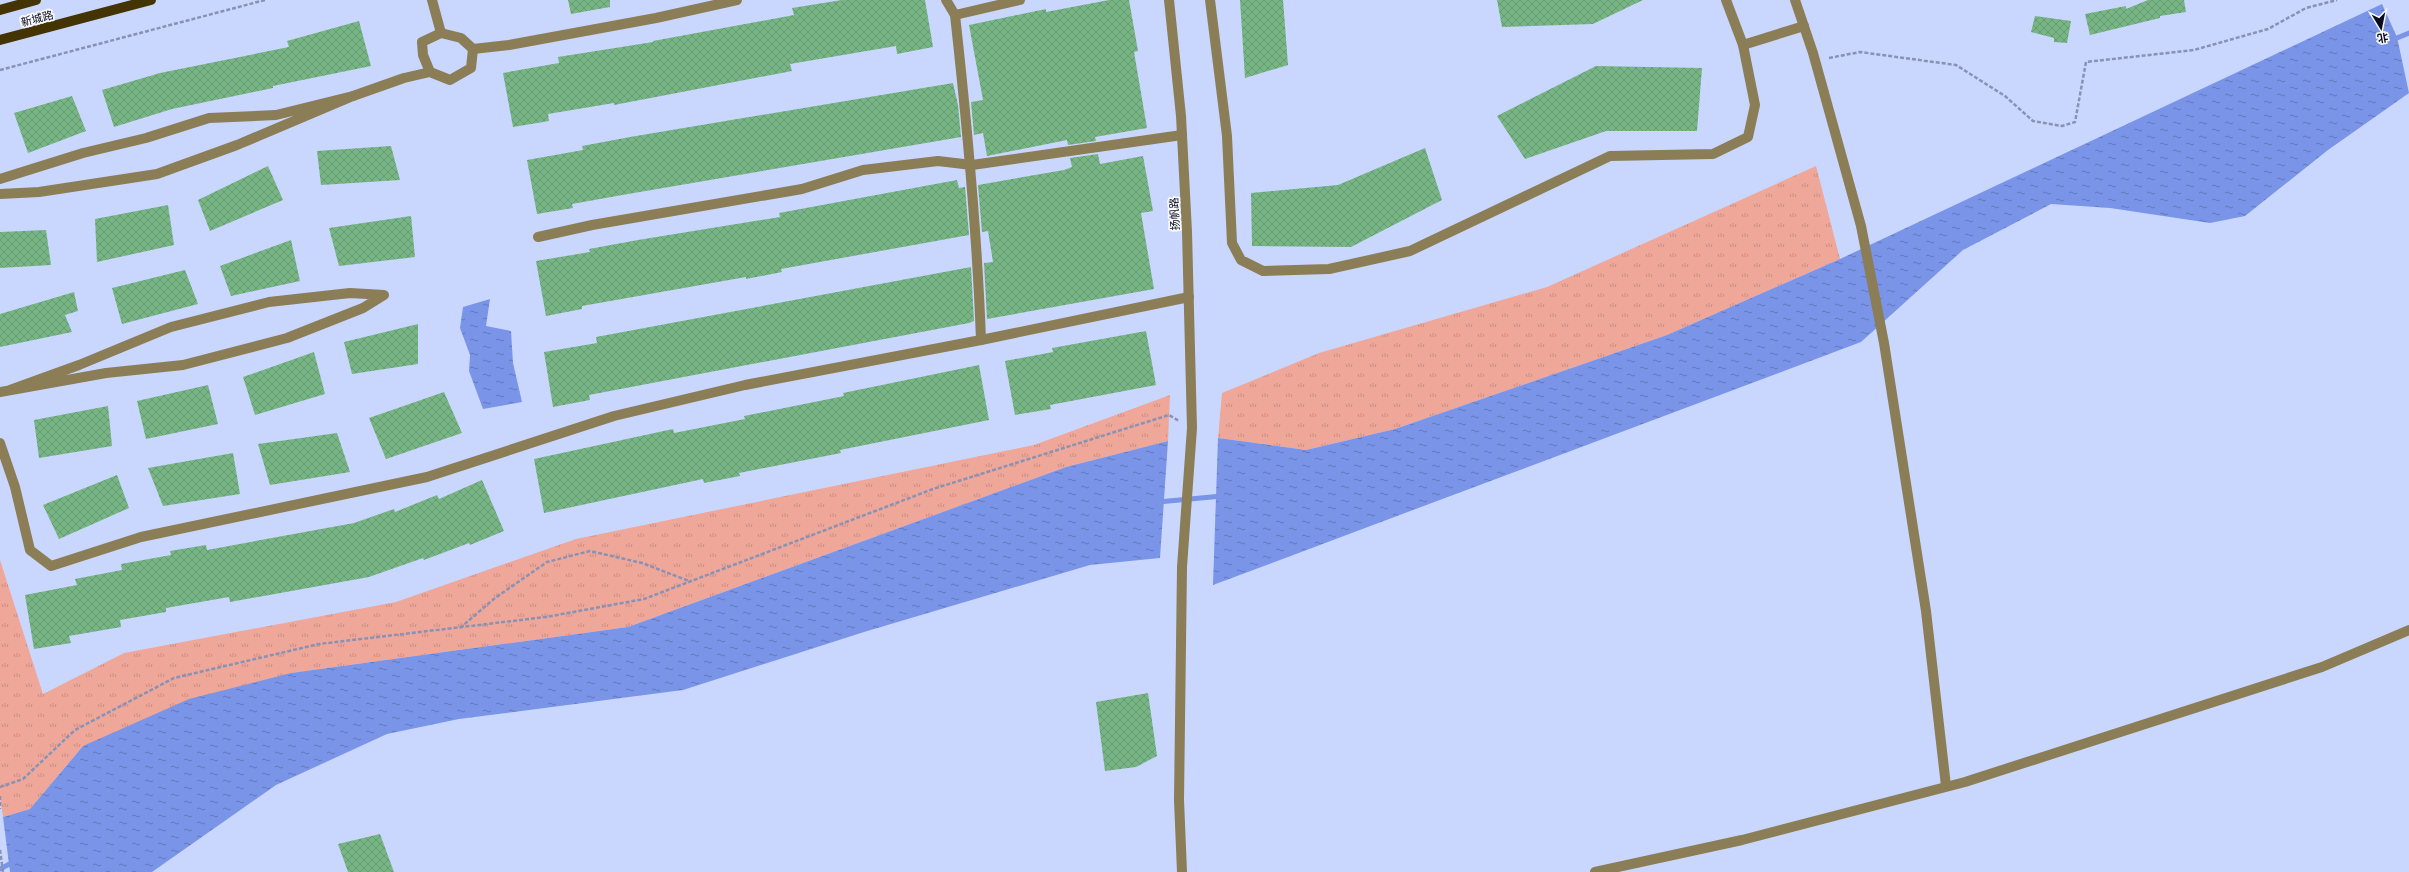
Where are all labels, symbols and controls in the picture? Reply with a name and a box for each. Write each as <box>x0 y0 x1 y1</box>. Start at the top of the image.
street label: 新城路 <box>19 6 55 30</box>
north arrow <box>2361 8 2401 48</box>
text: 北 <box>2376 30 2390 47</box>
street label: 扬帆路 <box>1166 197 1182 231</box>

